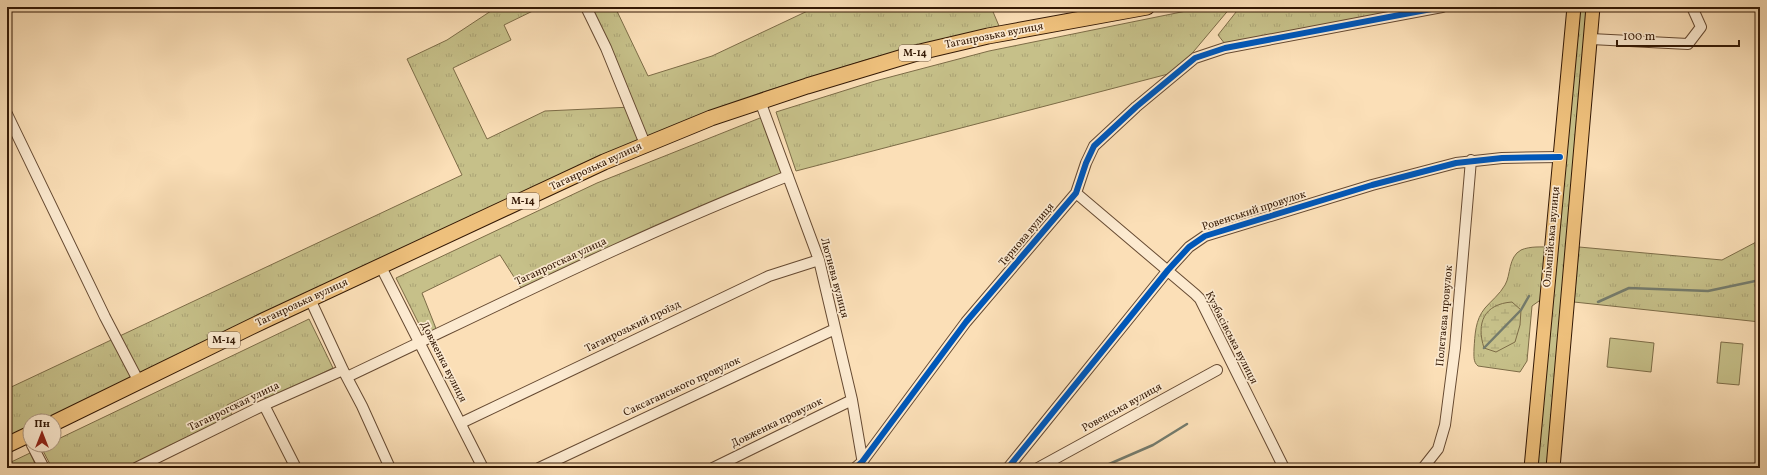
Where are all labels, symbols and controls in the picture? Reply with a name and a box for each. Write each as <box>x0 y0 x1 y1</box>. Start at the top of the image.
street label: Таганрозька вулиця <box>943 19 1045 53</box>
scale bar <box>1617 22 1739 48</box>
text: 100 m <box>1623 29 1656 45</box>
road number: М-14 <box>899 45 931 61</box>
street label: Таганрозька вулиця <box>547 139 645 195</box>
street label: Олімпійська вулиця <box>1540 186 1564 288</box>
street label: Ровенський провулок <box>1200 187 1308 235</box>
road number: М-14 <box>507 193 539 209</box>
street label: Тернова вулиця <box>996 200 1058 270</box>
street label: Таганрогская улица <box>513 234 610 290</box>
street label: Лютнева вулиця <box>816 236 852 320</box>
street label: Полєтаєва провулок <box>1433 265 1457 367</box>
street label: Таганрозька вулиця <box>253 275 351 331</box>
street label: Кузбасівська вулиця <box>1201 289 1261 387</box>
street label: Таганрозький проїзд <box>583 297 684 357</box>
street label: Довженка вулиця <box>416 319 470 405</box>
road number: М-14 <box>208 332 240 348</box>
street label: Саксаганського провулок <box>621 353 743 421</box>
street label: Таганрогская улица <box>186 378 283 436</box>
street label: Ровенська вулиця <box>1079 380 1165 436</box>
street label: Довженка провулок <box>729 394 825 452</box>
north arrow <box>22 413 62 453</box>
text: Пн <box>34 417 50 432</box>

